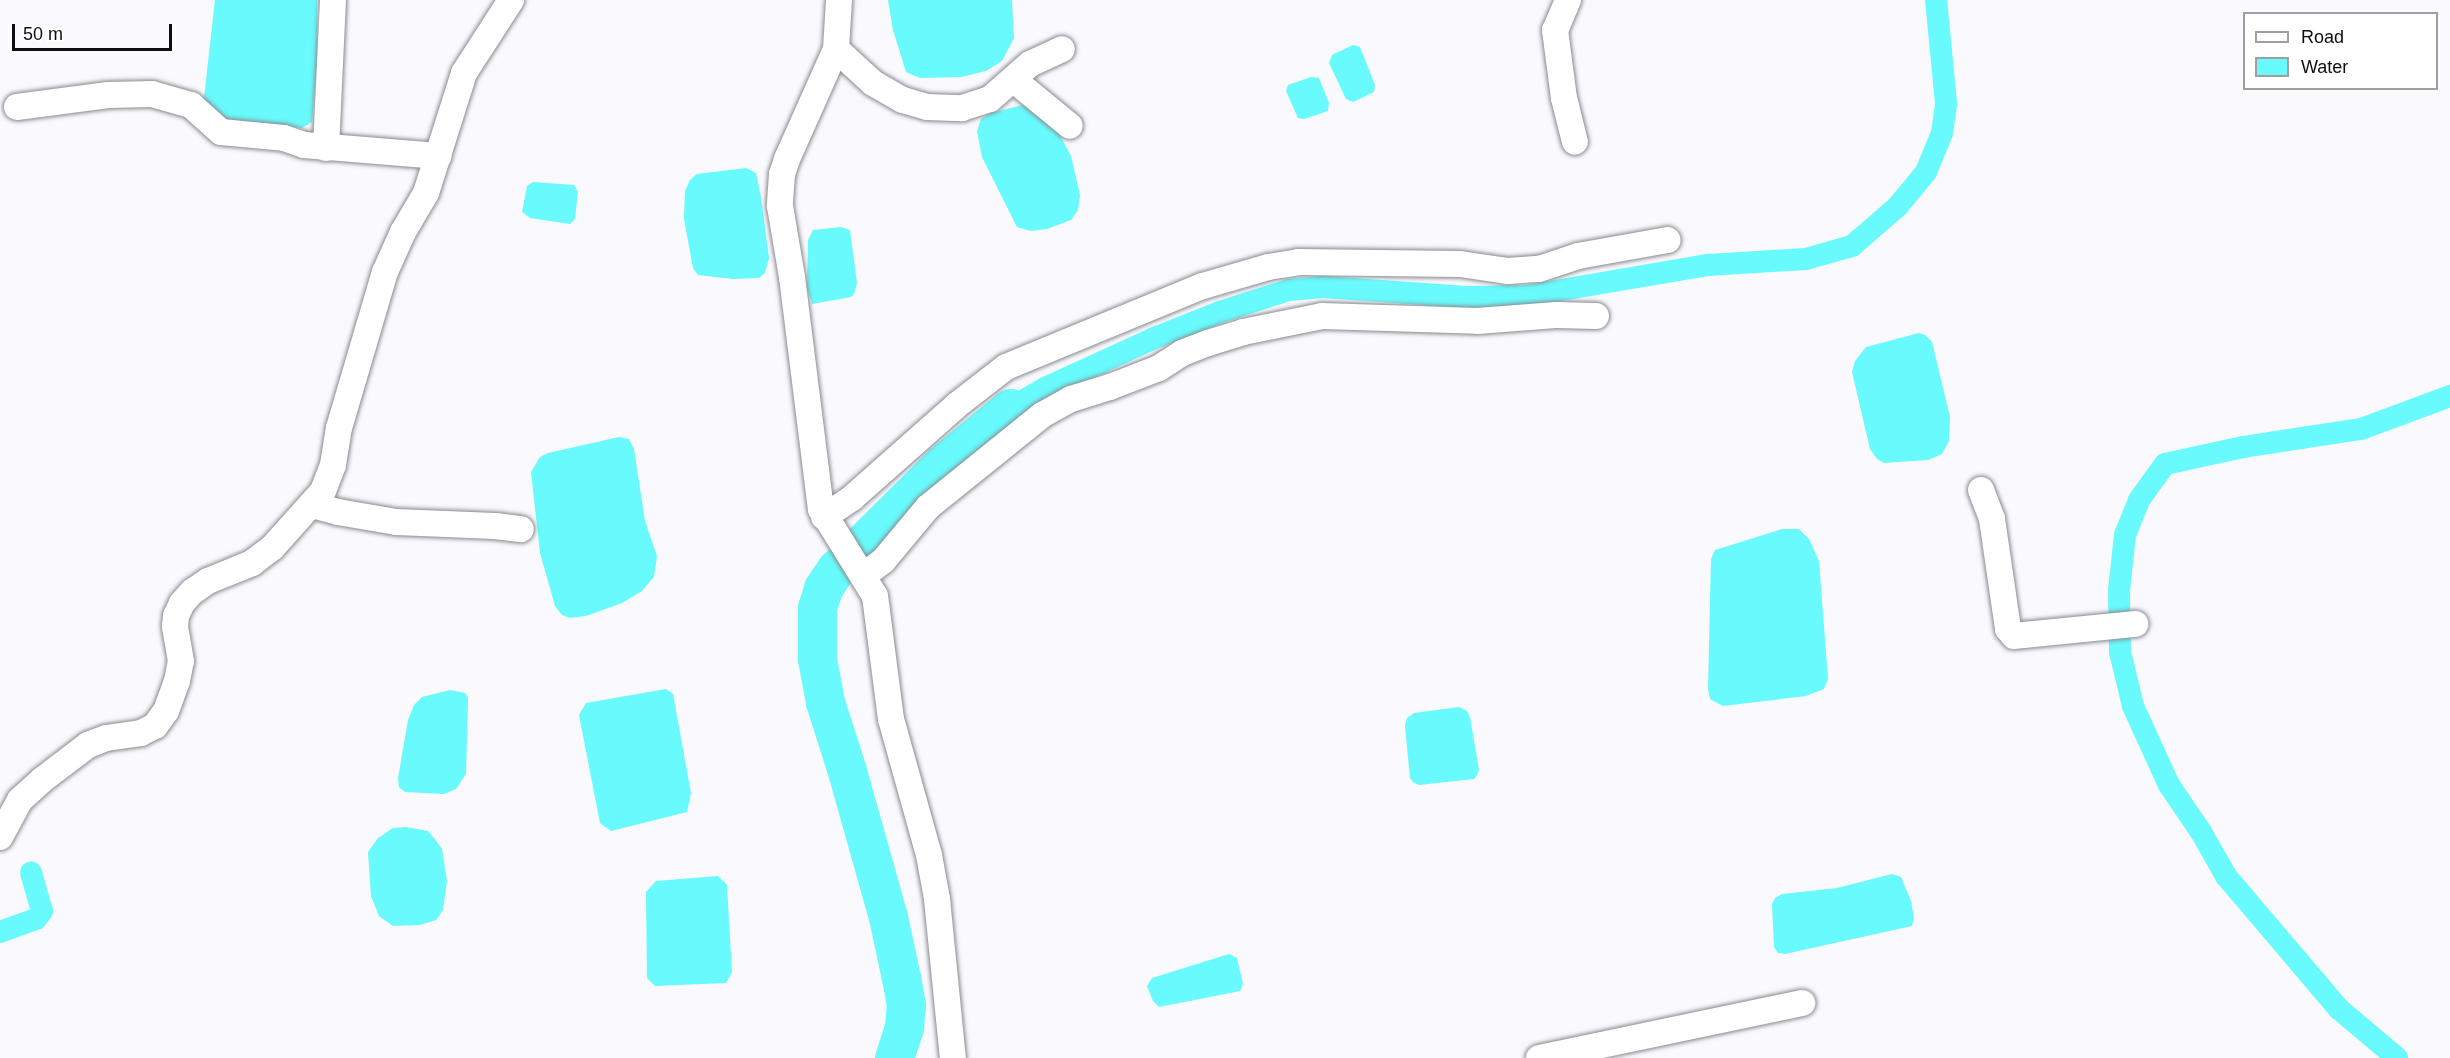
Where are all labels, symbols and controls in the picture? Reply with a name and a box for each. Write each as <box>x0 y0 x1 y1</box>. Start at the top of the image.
scale bar <box>15 12 176 50</box>
legend <box>2243 12 2438 90</box>
text: 50 m <box>23 24 63 44</box>
text: Road <box>2301 27 2344 47</box>
text: Water <box>2301 57 2348 77</box>

